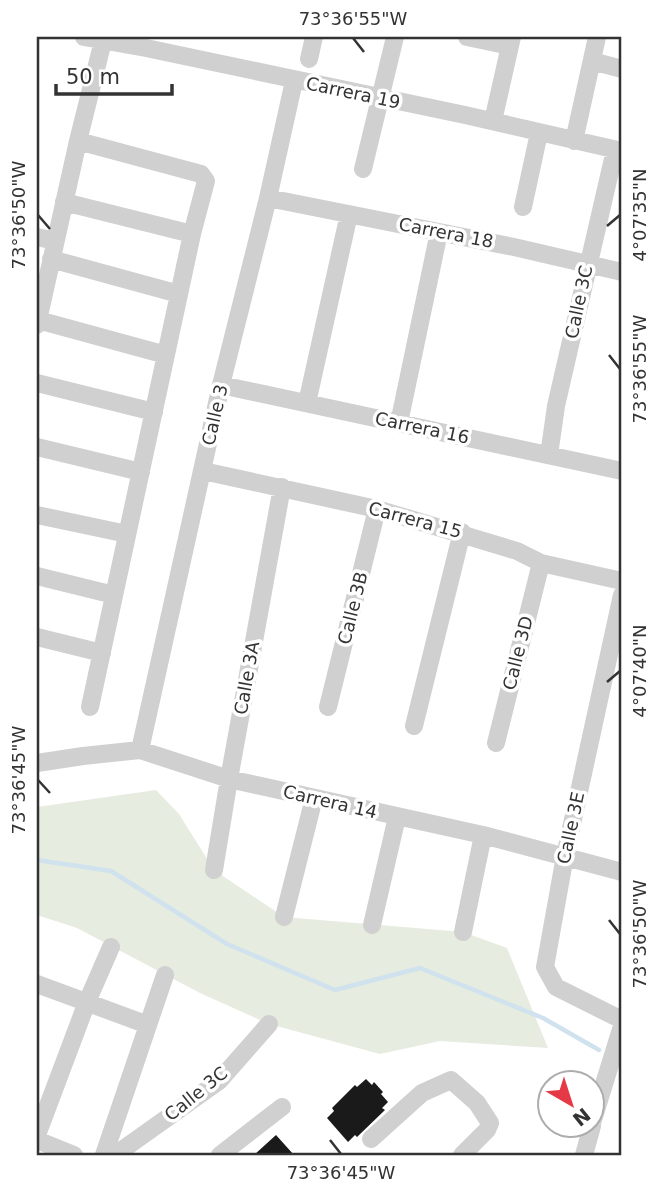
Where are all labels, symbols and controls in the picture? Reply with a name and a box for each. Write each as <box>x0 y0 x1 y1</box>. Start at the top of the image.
text: 73°36'55"W <box>299 8 408 29</box>
scale bar <box>56 52 172 96</box>
text: 50 m <box>66 65 120 89</box>
street label: Carrera 19 <box>304 72 402 113</box>
text: 73°36'50"W <box>8 160 29 269</box>
text: 4°07'35"N <box>629 169 650 261</box>
street label: Carrera 18 <box>397 213 495 252</box>
street label: Calle 3C <box>561 263 597 340</box>
text: 73°36'55"W <box>629 314 650 423</box>
street label: Calle 3 <box>197 382 232 447</box>
street label: Carrera 16 <box>373 407 471 448</box>
street label: Carrera 15 <box>366 497 464 542</box>
street label: Calle 3B <box>333 569 372 646</box>
street label: Calle 3D <box>498 614 537 692</box>
text: 4°07'40"N <box>629 625 650 717</box>
street label: Calle 3A <box>230 639 263 716</box>
text: 73°36'45"W <box>8 725 29 834</box>
street label: Carrera 14 <box>281 781 379 823</box>
street label: Calle 3E <box>553 790 588 866</box>
text: 73°36'50"W <box>629 879 650 988</box>
street label: Calle 3C <box>160 1062 231 1125</box>
north arrow <box>536 1070 606 1140</box>
text: N <box>569 1104 595 1131</box>
text: 73°36'45"W <box>287 1162 396 1183</box>

